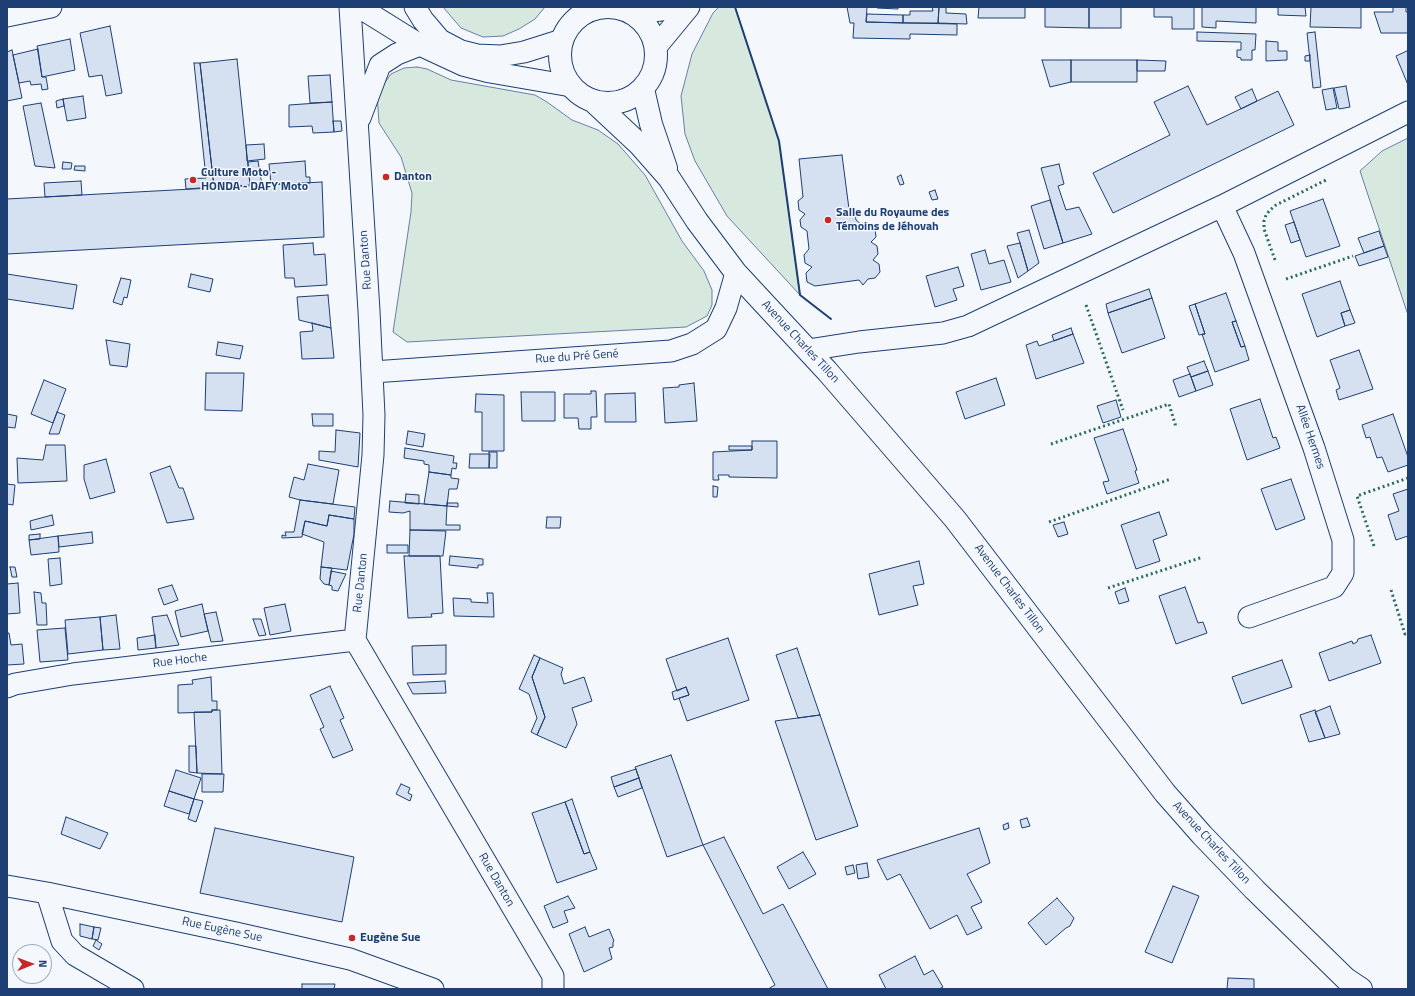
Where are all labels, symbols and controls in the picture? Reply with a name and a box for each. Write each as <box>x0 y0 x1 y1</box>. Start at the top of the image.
place label: Culture Moto - HONDA - DAFY Moto <box>201 166 308 194</box>
place label: Danton <box>394 170 432 184</box>
marker: Danton <box>381 172 391 182</box>
marker: Culture Moto - HONDA - DAFY Moto <box>188 175 198 185</box>
place label: Salle du Royaume des Témoins de Jéhovah <box>836 206 949 234</box>
marker: Salle du Royaume des Témoins de Jéhovah <box>823 215 833 225</box>
street label: Rue Danton <box>357 230 375 290</box>
street label: Avenue Charles Tillon <box>758 298 842 386</box>
street label: Rue du Pré Gené <box>535 347 619 367</box>
street label: Allée Hermes <box>1292 403 1328 471</box>
street label: Avenue Charles Tillon <box>971 542 1047 636</box>
street label: Rue Danton <box>351 553 371 613</box>
street label: Rue Hoche <box>152 651 208 671</box>
street label: Avenue Charles Tillon <box>1169 799 1253 887</box>
street label: Rue Danton <box>475 851 517 909</box>
street label: Rue Eugène Sue <box>181 914 263 946</box>
place label: Eugène Sue <box>360 931 420 945</box>
marker: Eugène Sue <box>347 933 357 943</box>
north arrow <box>12 944 52 984</box>
text: N <box>35 960 51 968</box>

